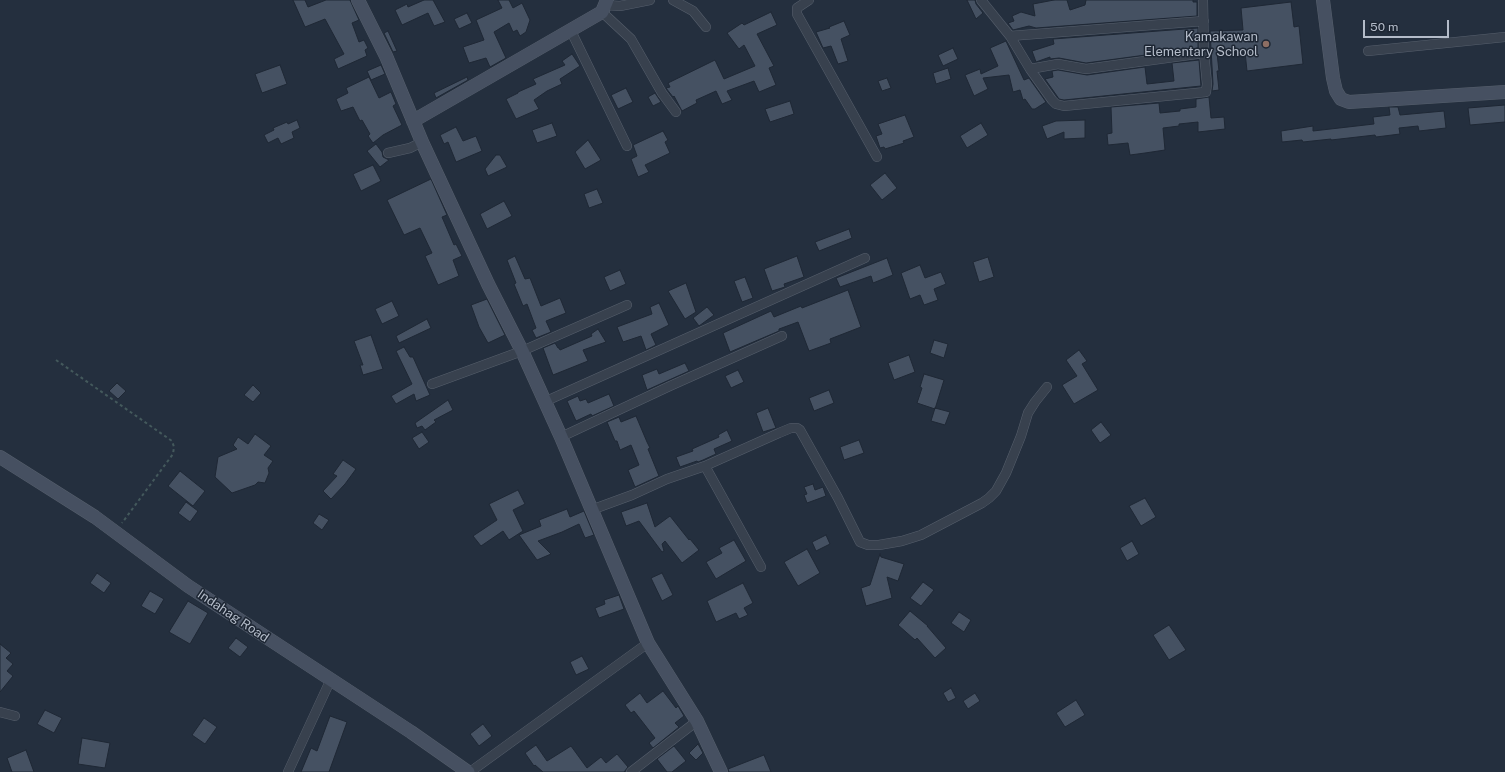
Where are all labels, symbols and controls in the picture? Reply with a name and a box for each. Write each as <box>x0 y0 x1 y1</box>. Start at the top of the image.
scale bar <box>1365 12 1451 38</box>
text: 50 m <box>1370 20 1398 34</box>
place label: Kamakawan Elementary School <box>1144 29 1258 60</box>
marker: Kamakawan Elementary School <box>1261 39 1271 49</box>
street label: Indahag Road <box>194 586 272 646</box>

